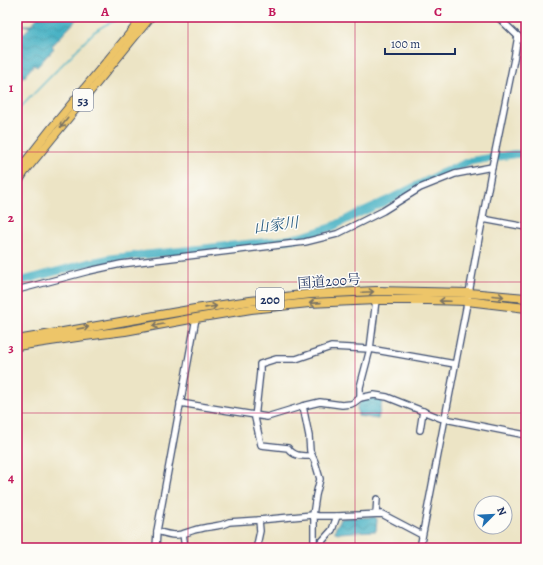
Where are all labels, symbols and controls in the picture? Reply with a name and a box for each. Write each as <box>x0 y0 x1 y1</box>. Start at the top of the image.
text: A <box>100 3 110 20</box>
text: B <box>268 3 276 20</box>
text: C <box>434 3 442 20</box>
scale bar <box>385 30 455 56</box>
text: 100 m <box>391 36 420 52</box>
text: 1 <box>9 79 14 96</box>
road number: 53 <box>73 89 93 111</box>
one-way arrow <box>60 117 69 128</box>
text: 2 <box>8 209 15 226</box>
water label: 山家川 <box>252 212 302 238</box>
street label: 国道200号 <box>297 270 361 293</box>
road number: 200 <box>256 288 284 310</box>
one-way arrow <box>361 288 374 295</box>
one-way arrow <box>491 292 504 299</box>
one-way arrow <box>439 297 452 304</box>
one-way arrow <box>309 299 322 306</box>
one-way arrow <box>204 303 217 311</box>
one-way arrow <box>152 321 165 329</box>
one-way arrow <box>76 324 89 332</box>
text: 3 <box>8 339 14 356</box>
text: 4 <box>8 469 14 486</box>
north arrow <box>473 495 513 535</box>
text: N <box>493 504 510 518</box>

